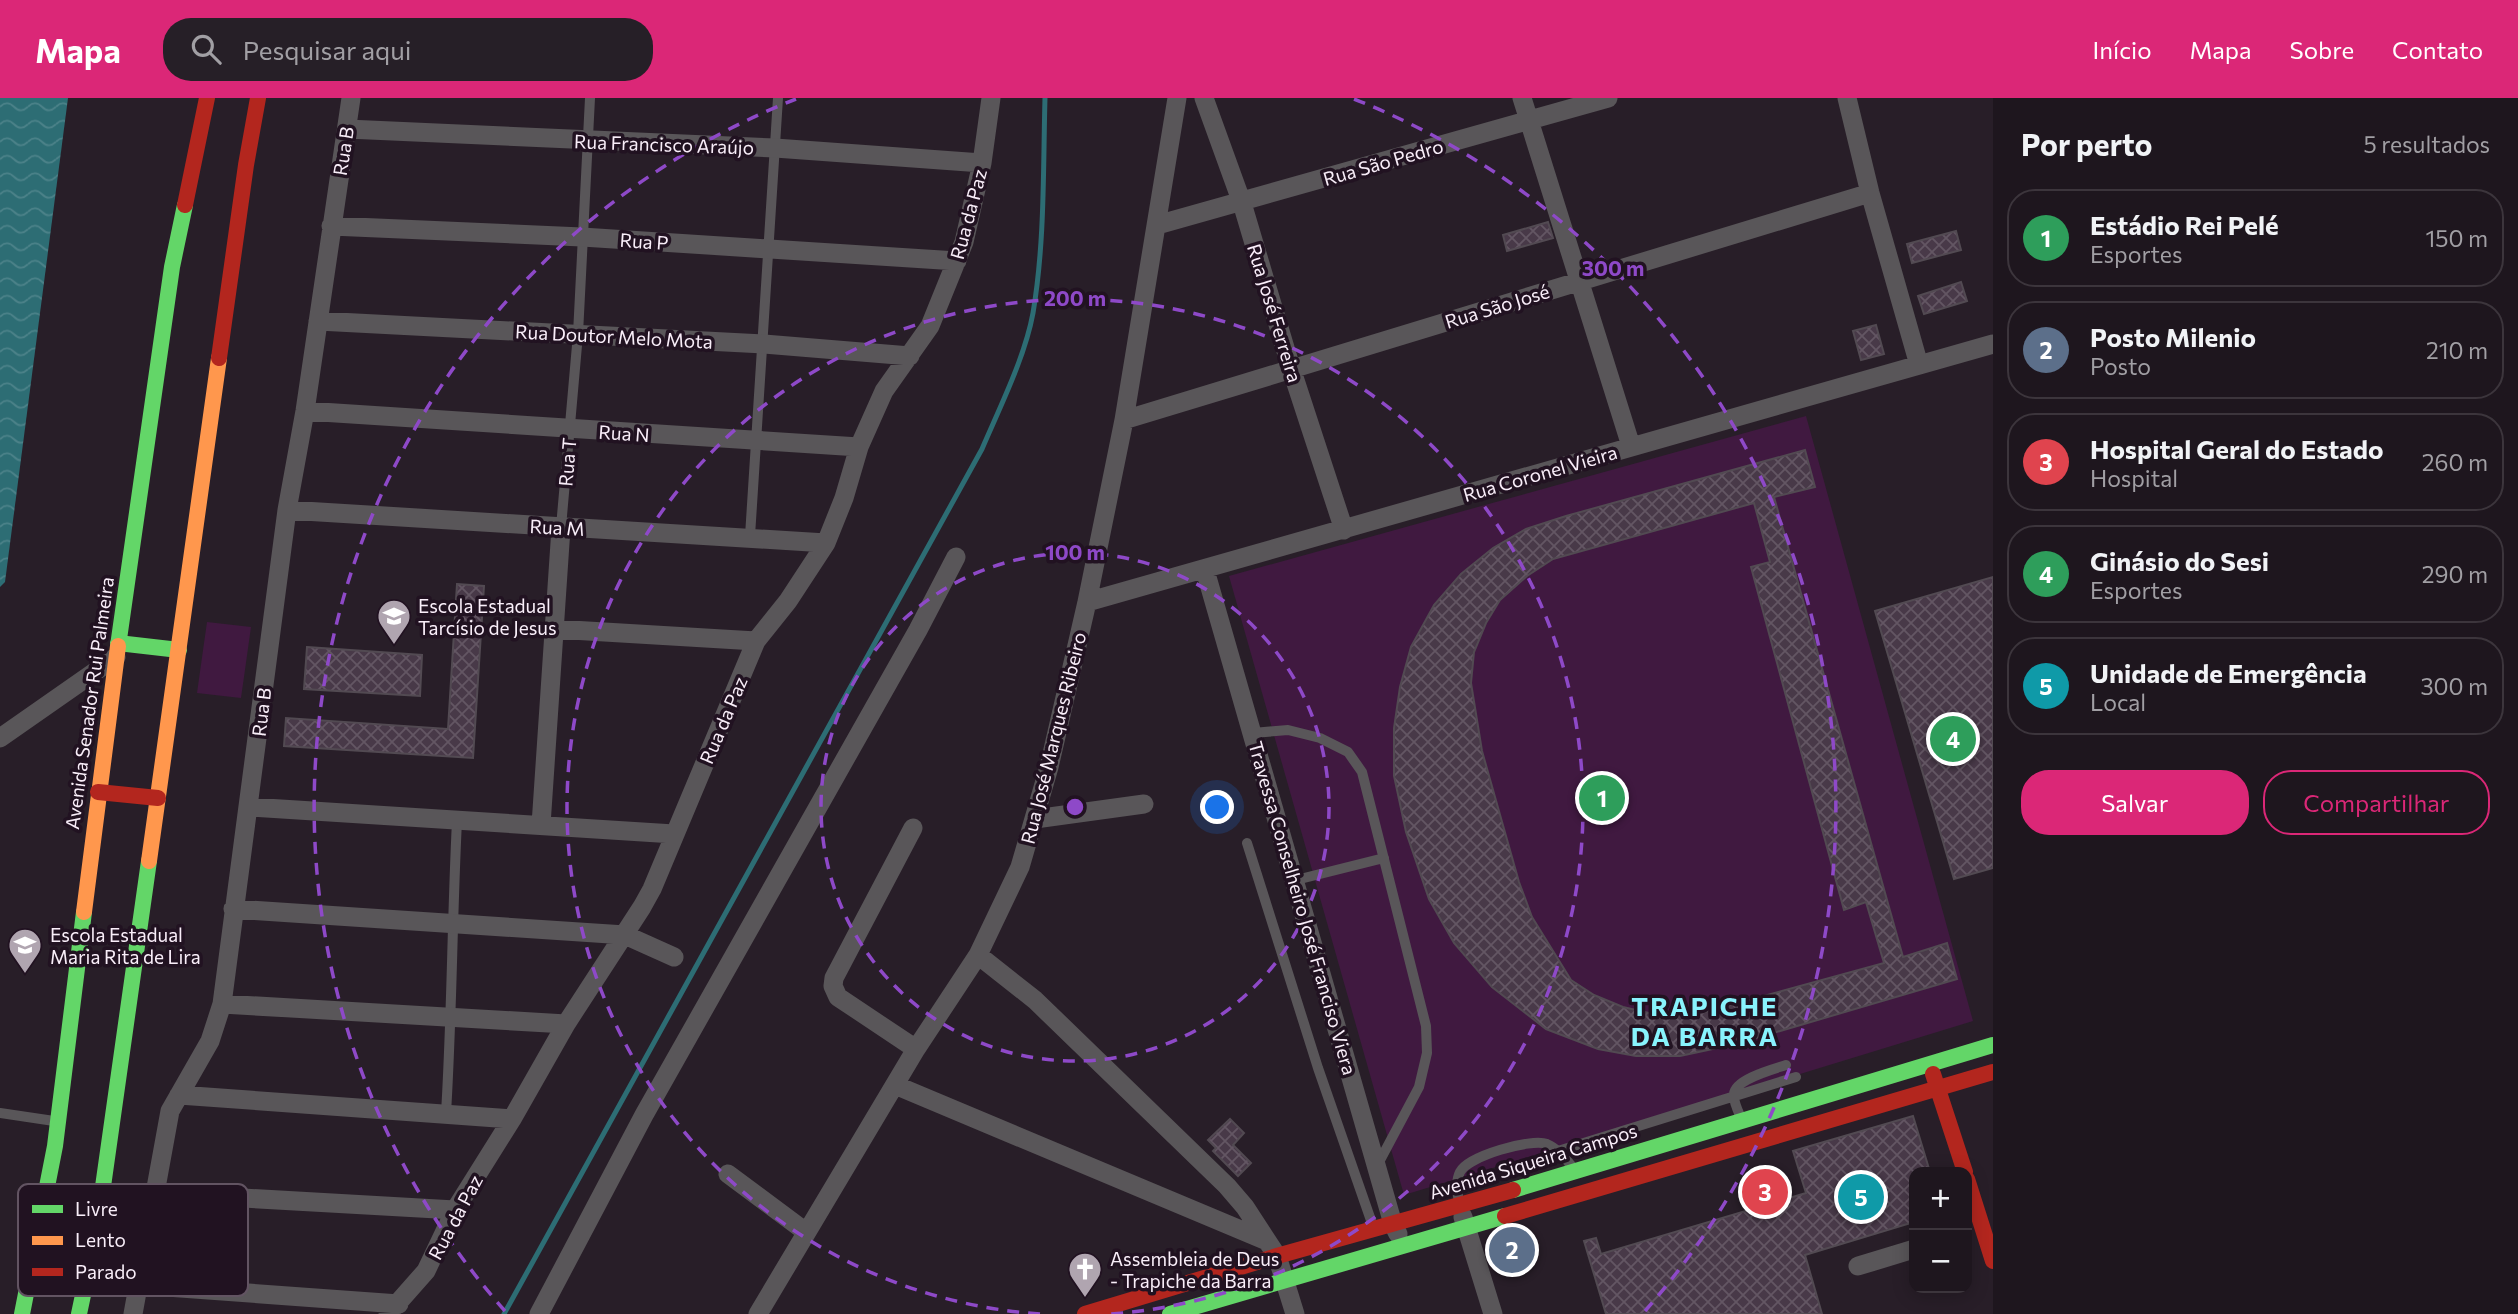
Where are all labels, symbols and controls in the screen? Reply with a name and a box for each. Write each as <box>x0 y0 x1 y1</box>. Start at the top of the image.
search box <box>163 18 653 81</box>
text: Mapa <box>35 29 121 70</box>
icon: search <box>187 30 225 68</box>
text: Pesquisar aqui <box>243 34 411 65</box>
text: Início <box>2093 35 2152 64</box>
text: Mapa <box>2190 35 2252 64</box>
text: Sobre <box>2290 35 2354 64</box>
text: Contato <box>2392 35 2483 64</box>
street label: Rua B <box>328 125 358 177</box>
text: Por perto <box>2021 125 2153 162</box>
street label: Rua Francisco Araújo <box>574 129 754 159</box>
text: 5 resultados <box>2364 130 2490 158</box>
street label: Rua São Pedro <box>1320 134 1446 190</box>
street label: Rua da Paz <box>945 166 991 262</box>
text: Estádio Rei Pelé <box>2090 209 2279 240</box>
text: 1 <box>2041 224 2051 252</box>
text: 150 m <box>2425 224 2488 252</box>
street label: Rua P <box>619 228 669 254</box>
text: Esportes <box>2090 240 2182 268</box>
street label: Rua José Ferreira <box>1243 241 1307 385</box>
text: 300 m <box>1582 255 1644 280</box>
street label: Rua São José <box>1442 279 1552 333</box>
text: 200 m <box>1044 285 1106 310</box>
street label: Rua Doutor Melo Mota <box>514 319 714 353</box>
text: Posto Milenio <box>2090 321 2256 352</box>
text: 2 <box>2039 336 2053 364</box>
text: 210 m <box>2426 336 2488 364</box>
text: Posto <box>2090 352 2151 380</box>
street label: Rua N <box>598 420 650 446</box>
text: Hospital Geral do Estado <box>2090 433 2384 464</box>
street label: Rua T <box>553 437 581 487</box>
street label: Rua Coronel Vieira <box>1460 440 1620 506</box>
text: 3 <box>2039 448 2053 476</box>
text: 260 m <box>2422 448 2488 476</box>
text: Hospital <box>2090 464 2178 492</box>
street label: Rua M <box>529 514 585 540</box>
text: 100 m <box>1045 539 1105 564</box>
text: Ginásio do Sesi <box>2090 545 2269 576</box>
text: 4 <box>2039 560 2053 588</box>
text: 290 m <box>2422 560 2488 588</box>
street label: Avenida Senador Rui Palmeira <box>60 575 118 831</box>
text: Esportes <box>2090 576 2182 604</box>
place label: Escola Estadual Tarcísio de Jesus <box>418 594 557 639</box>
school or university icon: Escola Estadual Tarcísio de Jesus <box>375 597 413 646</box>
street label: Rua José Marques Ribeiro <box>1016 630 1090 846</box>
text: Unidade de Emergência <box>2090 657 2367 688</box>
text: 5 <box>2039 672 2053 700</box>
text: 300 m <box>2420 672 2488 700</box>
street label: Rua da Paz <box>694 673 752 767</box>
street label: Rua B <box>247 686 275 738</box>
text: Local <box>2090 688 2146 716</box>
pin: 4 <box>1930 713 1976 765</box>
street label: Travessa Conselheiro José Franciso Viera <box>1244 739 1362 1077</box>
button: Salvar <box>2021 770 2249 835</box>
button: Compartilhar <box>2263 770 2490 835</box>
pin: 1 <box>1579 772 1625 824</box>
your location <box>1200 790 1234 824</box>
centre of rings <box>1063 795 1087 819</box>
place label: Escola Estadual Maria Rita de Lira <box>50 923 201 968</box>
school or university icon: Escola Estadual Maria Rita de Lira <box>6 926 44 975</box>
district label: TRAPICHE DA BARRA <box>1631 990 1779 1051</box>
street label: Avenida Siqueira Campos <box>1426 1118 1640 1204</box>
pin: 3 <box>1742 1166 1788 1218</box>
map controls <box>1909 1167 1972 1293</box>
button: + <box>1909 1167 1972 1230</box>
street label: Rua da Paz <box>423 1171 487 1263</box>
pin: 5 <box>1838 1171 1884 1223</box>
legend <box>18 1184 248 1296</box>
text: Livre <box>75 1197 118 1220</box>
pin: 2 <box>1489 1224 1535 1276</box>
text: Lento <box>75 1228 126 1251</box>
button: − <box>1909 1230 1972 1293</box>
place label: Assembleia de Deus - Trapiche da Barra <box>1110 1247 1279 1292</box>
church icon: Assembleia de Deus - Trapiche da Barra <box>1066 1250 1104 1299</box>
text: Parado <box>75 1260 137 1283</box>

